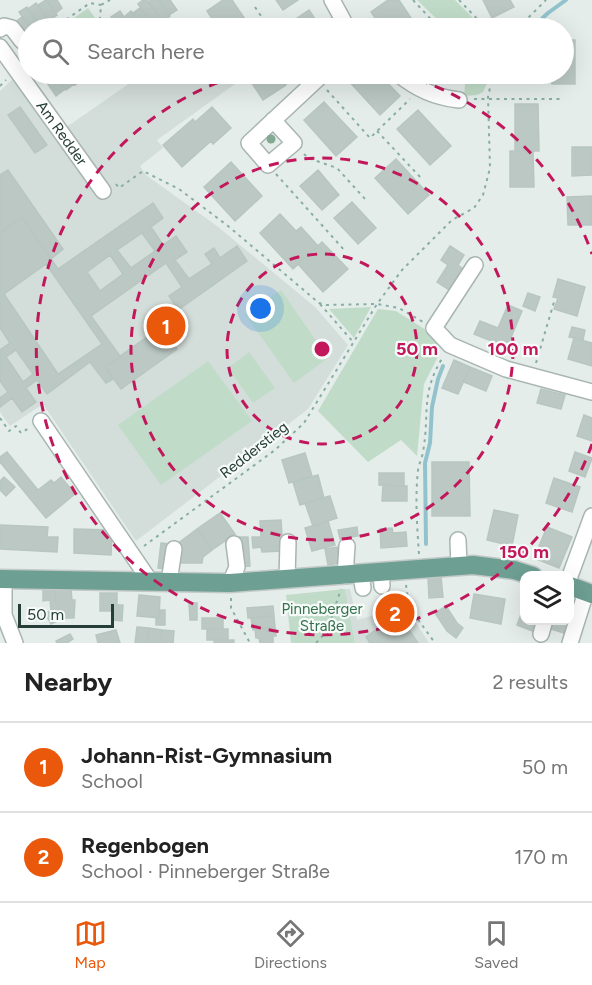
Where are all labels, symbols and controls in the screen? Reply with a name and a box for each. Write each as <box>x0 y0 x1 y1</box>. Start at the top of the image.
search box <box>18 18 574 84</box>
icon: search <box>39 35 72 68</box>
text: Search here <box>87 38 205 65</box>
street label: Am Redder <box>32 97 91 169</box>
your location <box>246 294 275 323</box>
pin: 1 <box>146 304 186 348</box>
text: 50 m <box>396 338 438 360</box>
text: 100 m <box>488 338 538 360</box>
centre of rings <box>312 339 332 359</box>
street label: Redderstieg <box>216 418 292 482</box>
text: 150 m <box>499 541 549 563</box>
map controls <box>520 571 574 625</box>
button: layers <box>520 571 574 625</box>
pin: 2 <box>376 590 414 636</box>
park label: Pinneberger Straße <box>281 600 363 635</box>
scale bar <box>18 601 114 628</box>
text: 50 m <box>27 605 64 624</box>
text: Nearby <box>24 666 112 698</box>
text: 2 results <box>492 670 568 694</box>
text: Johann-Rist-Gymnasium <box>81 742 332 769</box>
text: 1 <box>39 755 48 779</box>
text: 50 m <box>522 755 568 779</box>
text: School <box>81 769 143 793</box>
text: Regenbogen <box>81 832 209 859</box>
text: 2 <box>38 845 49 869</box>
text: 170 m <box>514 845 568 869</box>
text: School · Pinneberger Straße <box>81 859 330 883</box>
tab: Map <box>74 917 107 972</box>
tab: Directions <box>254 917 327 972</box>
tab: Saved <box>474 917 518 972</box>

